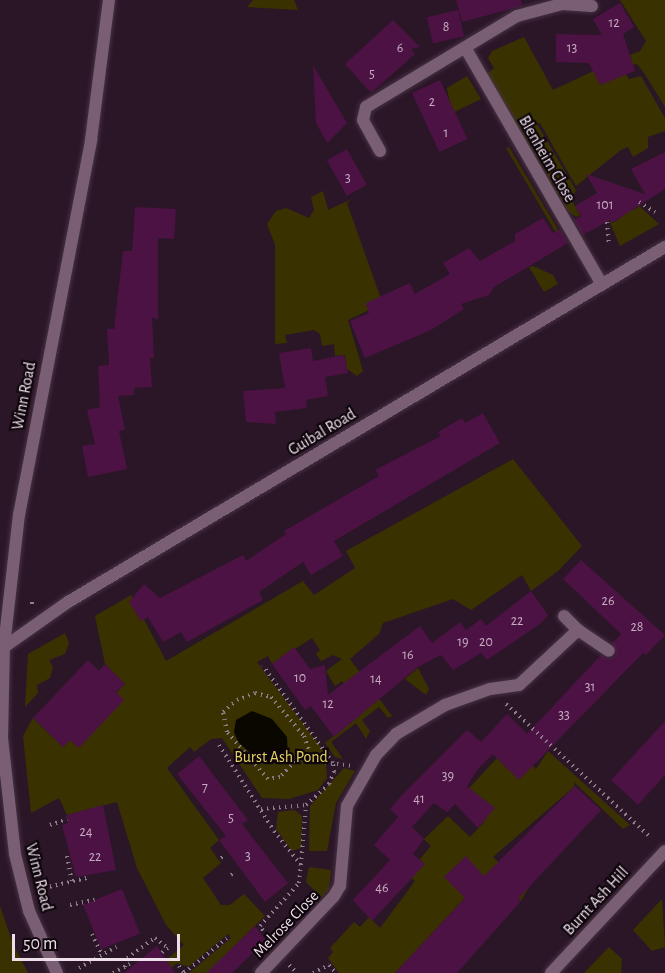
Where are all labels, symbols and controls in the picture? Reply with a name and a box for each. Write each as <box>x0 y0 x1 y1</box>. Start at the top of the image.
house number: 12 <box>608 15 620 31</box>
house number: 8 <box>443 19 449 35</box>
house number: 6 <box>397 40 403 56</box>
house number: 13 <box>567 40 577 56</box>
house number: 5 <box>369 66 375 82</box>
house number: 2 <box>429 94 435 110</box>
street label: Blenheim Close <box>515 112 579 206</box>
house number: 1 <box>444 125 448 141</box>
house number: 3 <box>345 170 351 186</box>
house number: 101 <box>596 197 614 213</box>
street label: Winn Road <box>8 360 40 432</box>
street label: Guibal Road <box>285 404 359 460</box>
house number: 26 <box>602 593 614 609</box>
house number: 22 <box>511 613 523 629</box>
house number: 28 <box>630 619 644 635</box>
house number: 19 <box>457 634 469 650</box>
house number: 20 <box>479 634 493 650</box>
house number: 16 <box>402 647 414 663</box>
house number: 10 <box>294 670 306 686</box>
house number: 14 <box>370 671 382 687</box>
house number: 31 <box>585 679 595 695</box>
house number: 12 <box>322 696 334 712</box>
house number: 33 <box>558 707 570 723</box>
park label: Burst Ash Pond <box>234 747 328 767</box>
house number: 39 <box>442 768 454 784</box>
house number: 7 <box>202 779 208 795</box>
house number: 41 <box>413 791 425 807</box>
house number: 5 <box>228 810 234 826</box>
house number: 24 <box>79 824 93 840</box>
street label: Winn Road <box>21 841 57 913</box>
house number: 3 <box>245 848 251 864</box>
house number: 22 <box>89 849 101 865</box>
street label: Burnt Ash Hill <box>559 863 633 939</box>
house number: 46 <box>375 880 389 896</box>
street label: Melrose Close <box>249 886 323 962</box>
scale bar <box>15 922 183 960</box>
text: 50 m <box>23 935 57 953</box>

